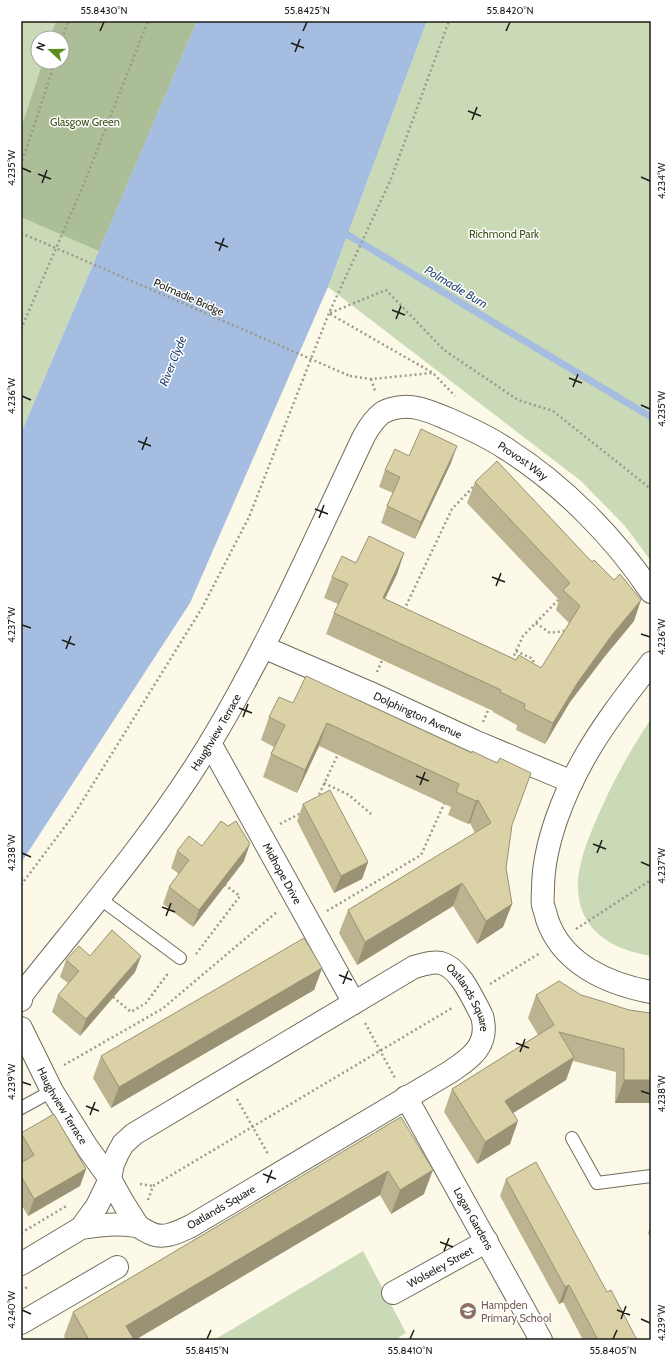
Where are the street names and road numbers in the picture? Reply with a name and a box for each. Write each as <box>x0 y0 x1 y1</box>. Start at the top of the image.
street label: Polmadie Bridge <box>152 275 227 319</box>
street label: Provost Way <box>495 438 551 484</box>
street label: Dolphington Avenue <box>371 688 465 742</box>
street label: Haughview Terrace <box>187 691 244 773</box>
street label: Midhope Drive <box>260 840 305 907</box>
street label: Oatlands Square <box>443 960 491 1032</box>
street label: Haughview Terrace <box>34 1065 91 1147</box>
street label: Oatlands Square <box>184 1182 258 1232</box>
street label: Logan Gardens <box>451 1185 497 1253</box>
street label: Wolseley Street <box>405 1243 476 1291</box>

